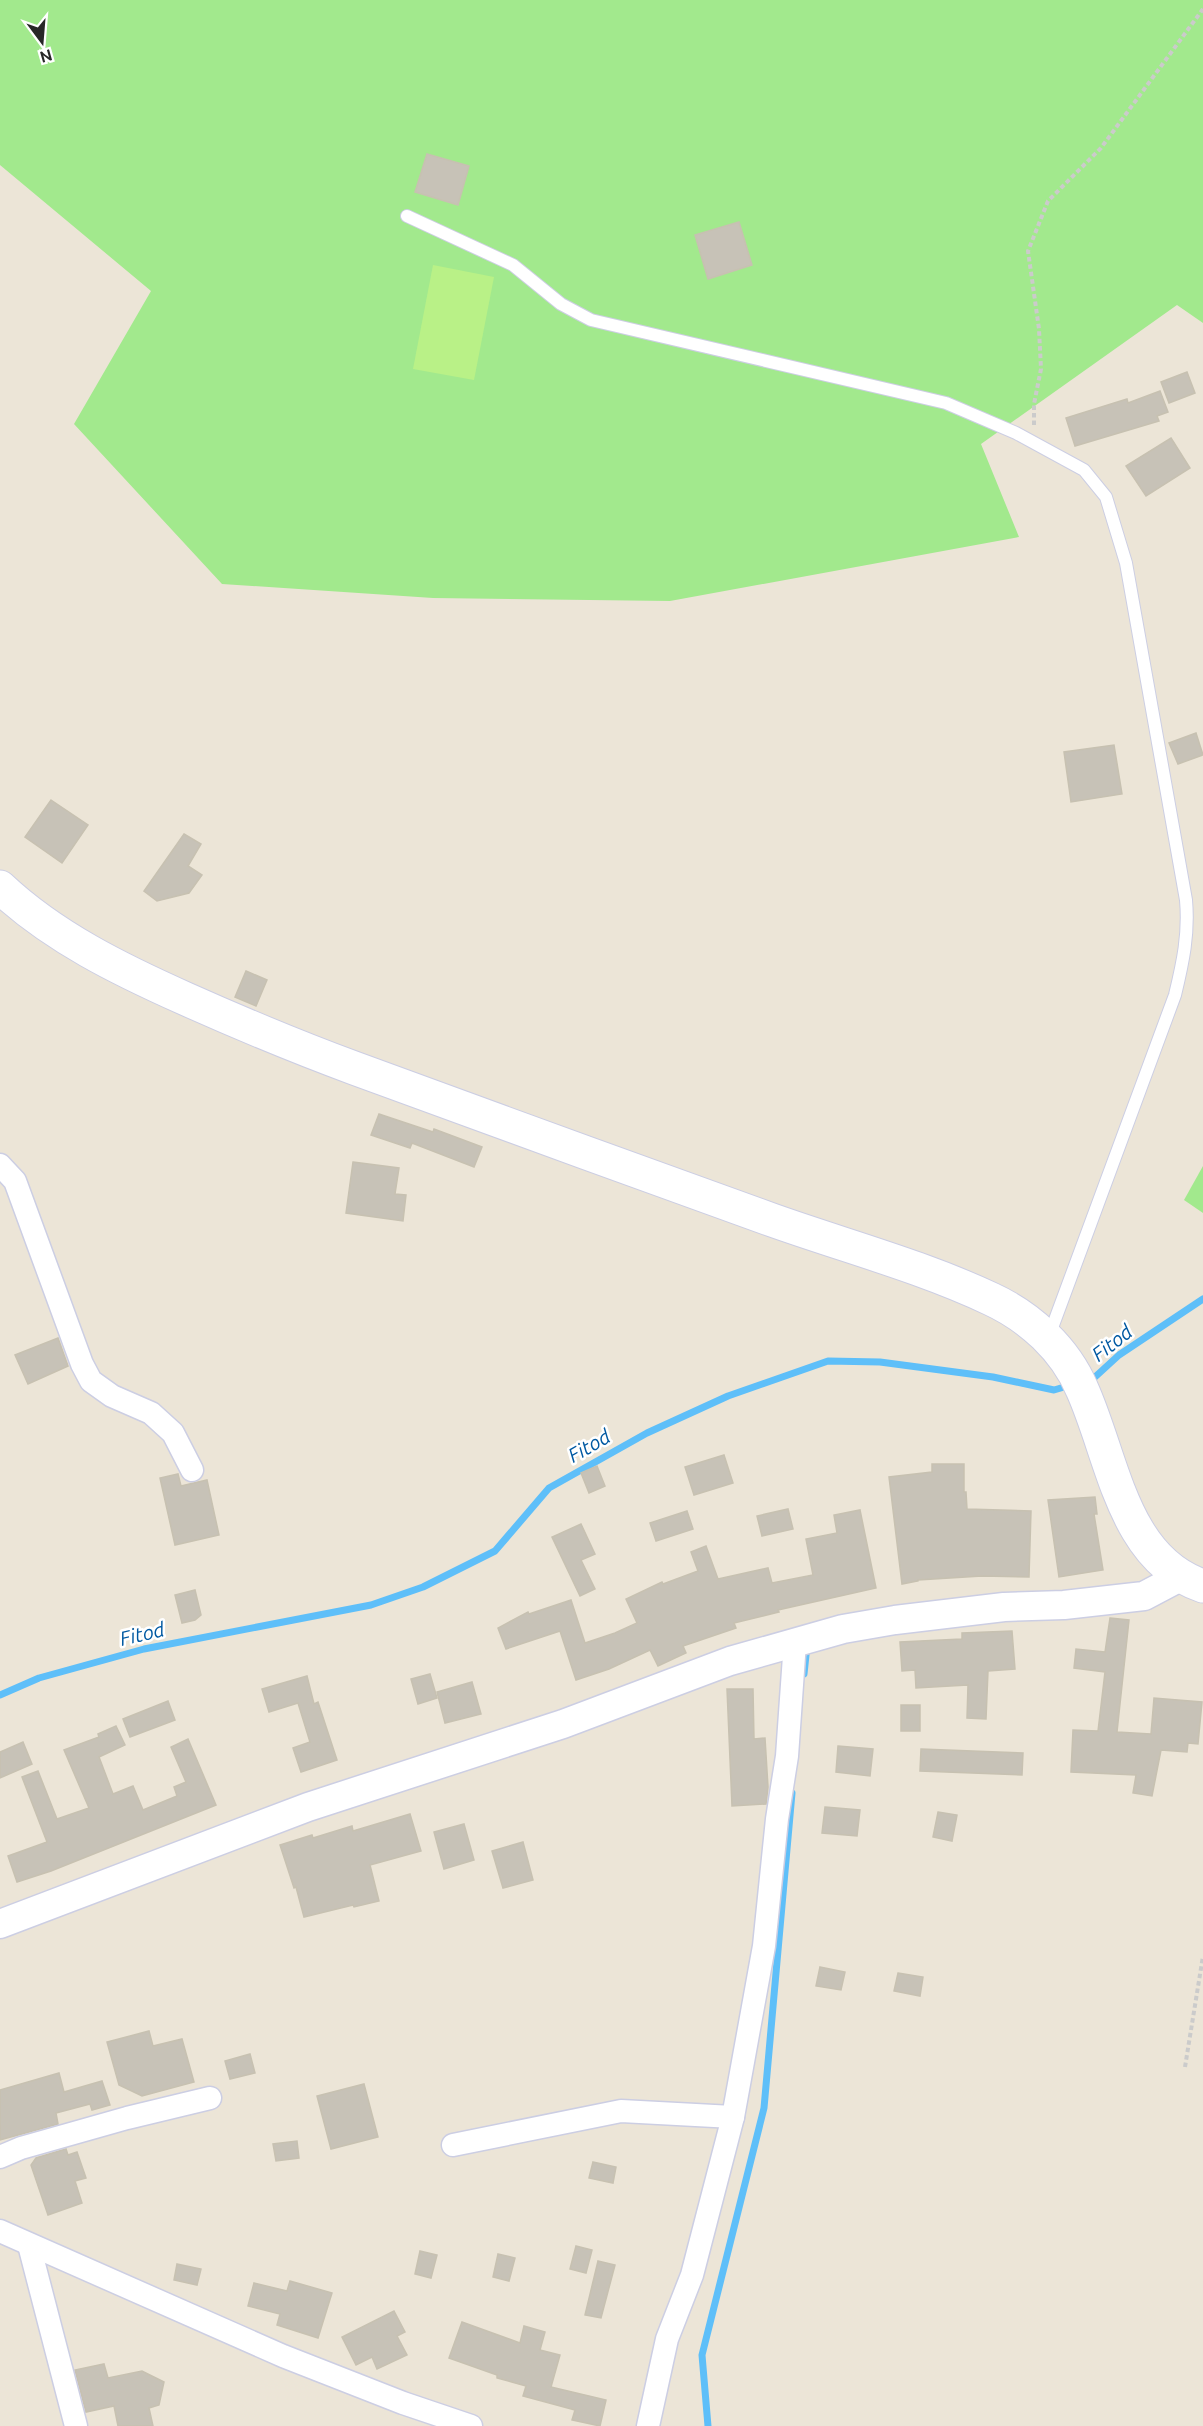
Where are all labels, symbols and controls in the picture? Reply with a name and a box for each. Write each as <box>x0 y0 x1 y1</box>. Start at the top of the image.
north arrow <box>12 12 72 72</box>
text: N <box>38 46 54 67</box>
water label: Fitod <box>1087 1319 1137 1366</box>
water label: Fitod <box>563 1424 615 1467</box>
water label: Fitod <box>117 1617 167 1650</box>

